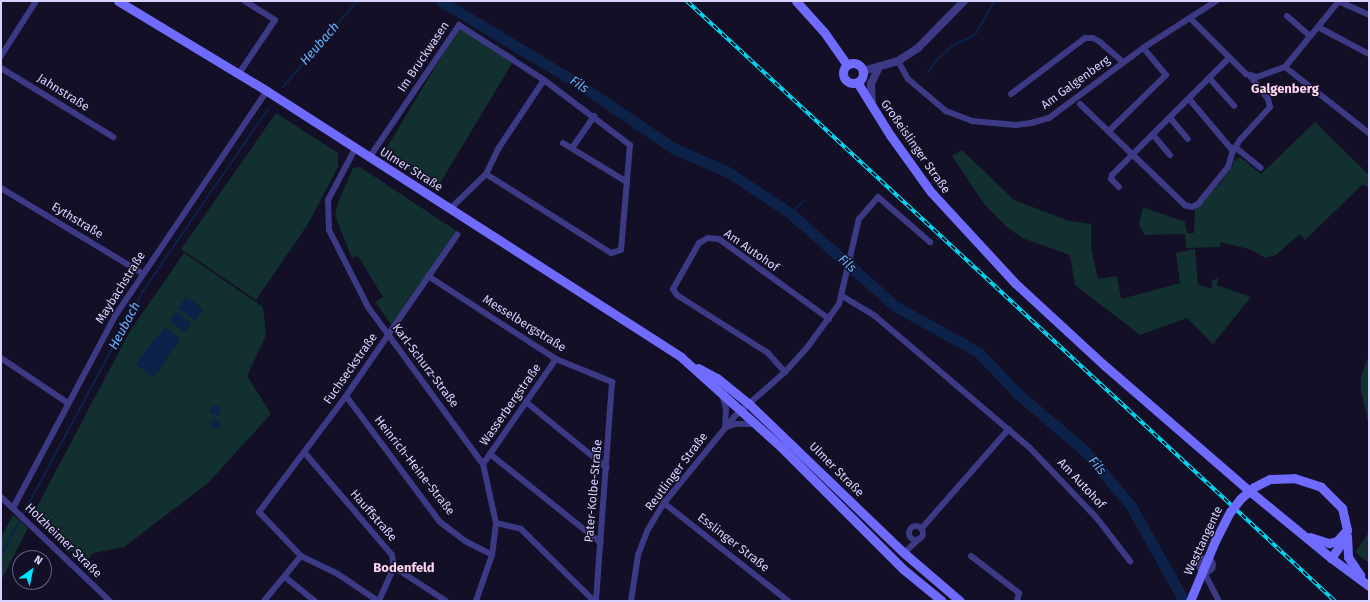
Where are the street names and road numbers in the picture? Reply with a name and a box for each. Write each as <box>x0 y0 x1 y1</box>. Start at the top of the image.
street label: Im Bruckwasen <box>395 19 453 95</box>
street label: Am Galgenberg <box>1039 53 1113 113</box>
street label: Jahnstraße <box>34 71 92 115</box>
street label: Großeislinger Straße <box>877 97 953 197</box>
street label: Ulmer Straße <box>377 145 445 195</box>
street label: Eythstraße <box>49 200 105 242</box>
street label: Am Autohof <box>721 227 781 275</box>
street label: Maybachstraße <box>93 249 149 327</box>
street label: Messelbergstraße <box>480 293 568 355</box>
street label: Karl-Schurz-Straße <box>389 321 461 411</box>
street label: Fuchseckstraße <box>321 331 381 407</box>
street label: Wasserbergstraße <box>477 361 545 449</box>
street label: Heinrich-Heine-Straße <box>371 413 457 519</box>
street label: Reutlinger Straße <box>643 430 711 514</box>
street label: Pater-Kolbe-Straße <box>582 439 606 543</box>
street label: Ulmer Straße <box>806 440 866 500</box>
street label: Am Autohof <box>1054 456 1108 512</box>
street label: Hauffstraße <box>347 487 399 545</box>
street label: Holzheimer Straße <box>22 501 104 581</box>
street label: Westtangente <box>1182 504 1226 578</box>
street label: Esslinger Straße <box>694 511 772 575</box>

